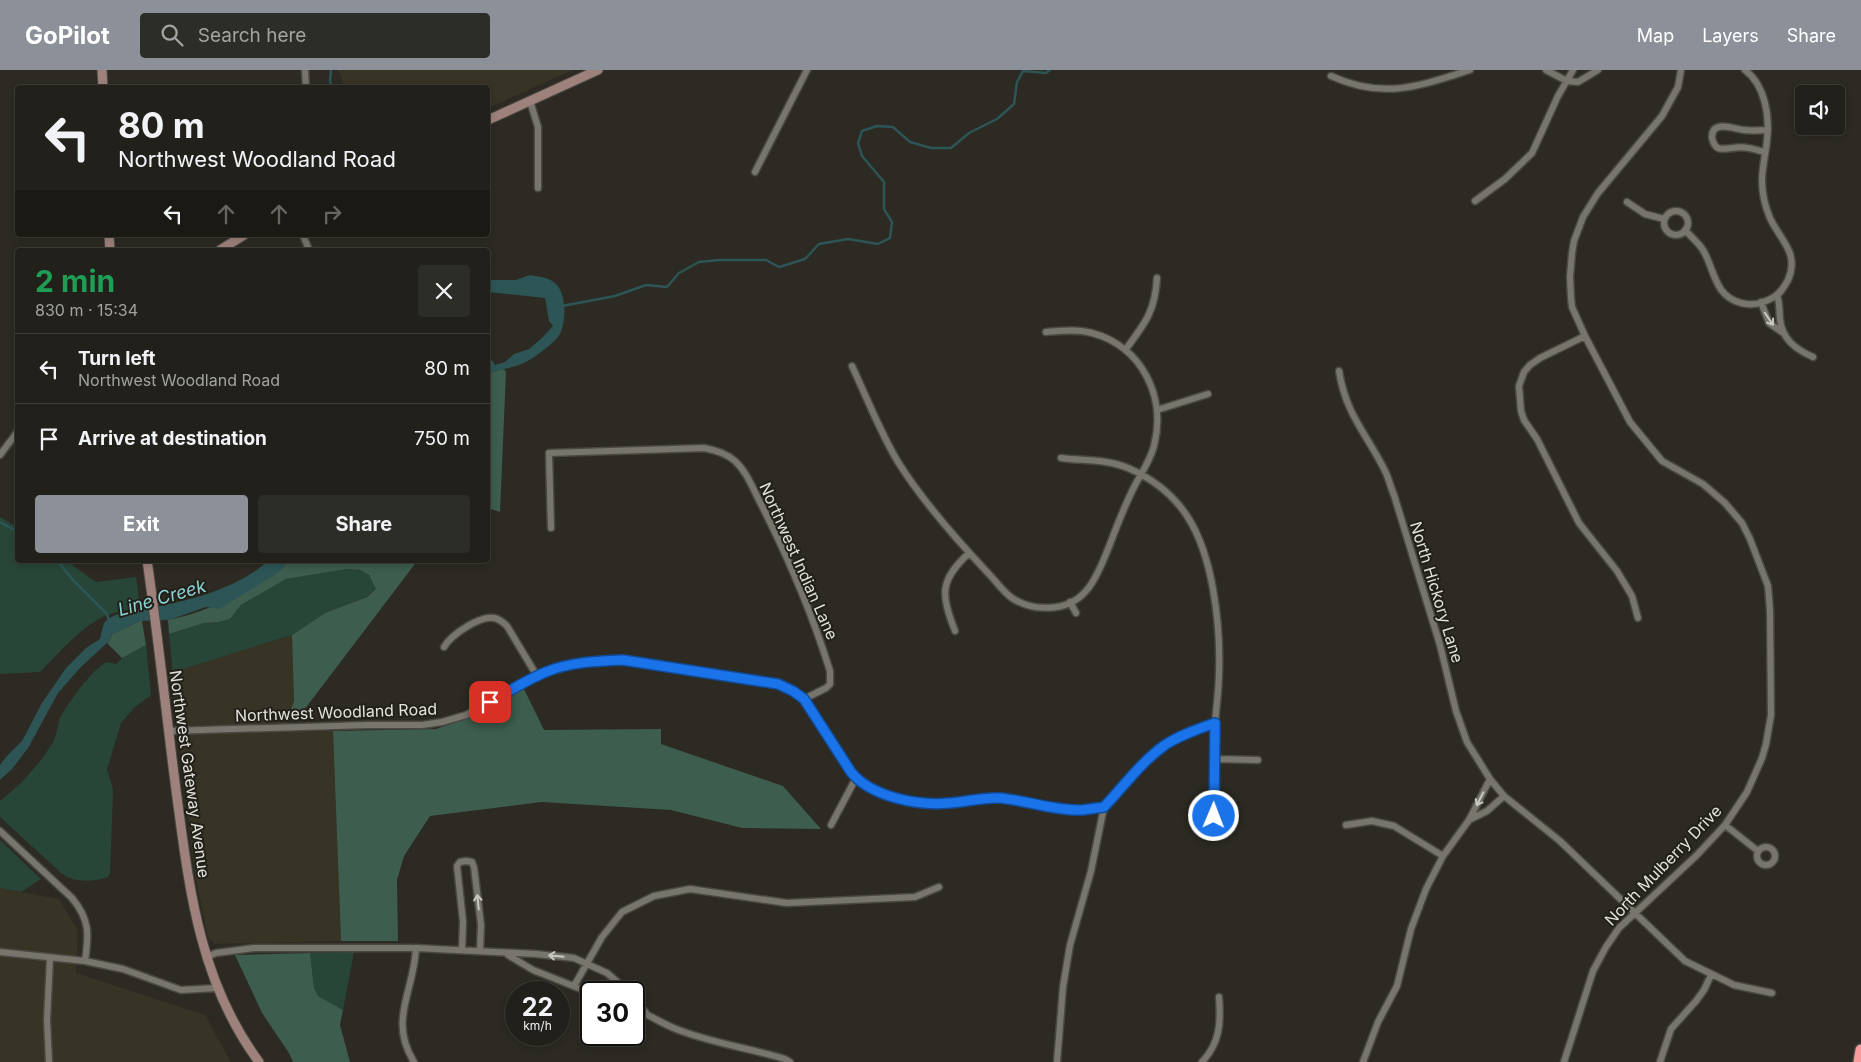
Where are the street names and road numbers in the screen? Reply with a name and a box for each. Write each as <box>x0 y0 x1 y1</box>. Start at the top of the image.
street label: Northwest Indian Lane <box>755 479 843 643</box>
street label: North Hickory Lane <box>1406 519 1468 665</box>
street label: Northwest Gateway Avenue <box>166 669 214 879</box>
street label: Northwest Woodland Road <box>235 698 437 726</box>
street label: North Mulberry Drive <box>1600 801 1726 929</box>

